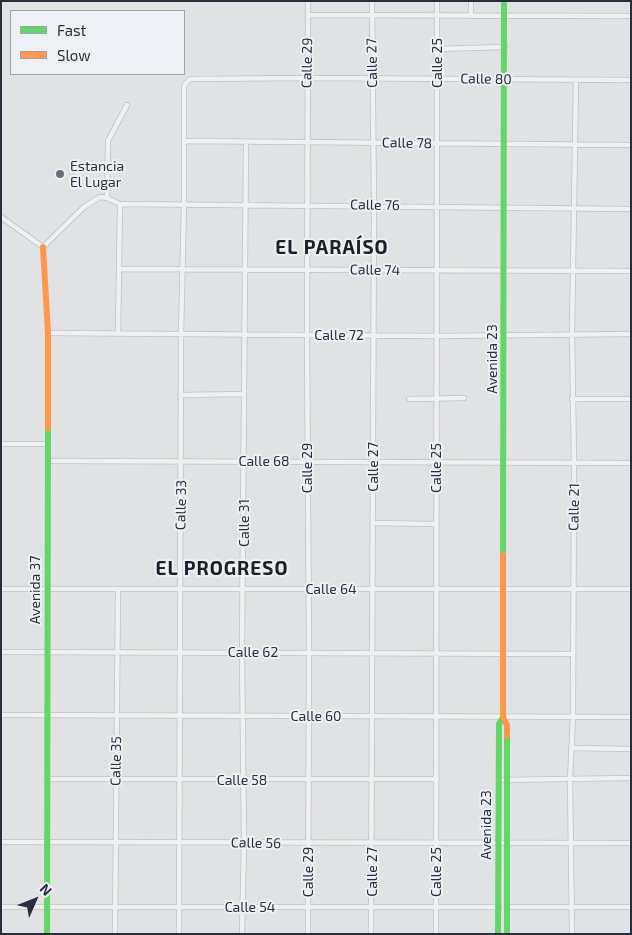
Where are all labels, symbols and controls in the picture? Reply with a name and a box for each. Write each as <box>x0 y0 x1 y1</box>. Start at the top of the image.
legend <box>10 10 185 75</box>
text: Fast <box>57 21 86 39</box>
street label: Calle 29 <box>298 38 316 88</box>
street label: Calle 27 <box>363 38 381 88</box>
street label: Calle 25 <box>429 38 445 88</box>
text: Slow <box>57 46 91 64</box>
street label: Calle 80 <box>460 70 512 88</box>
street label: Calle 78 <box>382 134 432 152</box>
place label: Estancia El Lugar <box>70 158 124 190</box>
marker: Estancia El Lugar <box>54 168 66 180</box>
street label: Calle 76 <box>350 196 400 214</box>
district label: EL PARAÍSO <box>274 237 390 259</box>
street label: Calle 74 <box>350 261 400 279</box>
street label: Avenida 23 <box>484 324 500 394</box>
street label: Calle 72 <box>314 327 364 343</box>
street label: Calle 27 <box>365 442 381 492</box>
street label: Calle 29 <box>299 443 315 493</box>
street label: Calle 25 <box>428 443 444 493</box>
street label: Calle 68 <box>238 453 290 469</box>
street label: Calle 33 <box>172 480 190 530</box>
street label: Calle 21 <box>565 483 583 531</box>
street label: Calle 31 <box>236 499 252 547</box>
street label: Avenida 37 <box>27 556 43 624</box>
district label: EL PROGRESO <box>154 558 290 580</box>
street label: Calle 64 <box>305 581 357 597</box>
street label: Calle 62 <box>228 644 278 660</box>
street label: Calle 60 <box>290 708 342 724</box>
street label: Calle 35 <box>107 736 125 786</box>
street label: Calle 58 <box>217 772 267 788</box>
street label: Avenida 23 <box>478 790 494 860</box>
street label: Calle 56 <box>231 834 281 852</box>
street label: Calle 29 <box>300 847 316 897</box>
street label: Calle 27 <box>364 847 380 897</box>
street label: Calle 25 <box>428 847 444 897</box>
north arrow <box>10 875 60 925</box>
text: N <box>37 880 56 899</box>
street label: Calle 54 <box>225 899 275 915</box>

